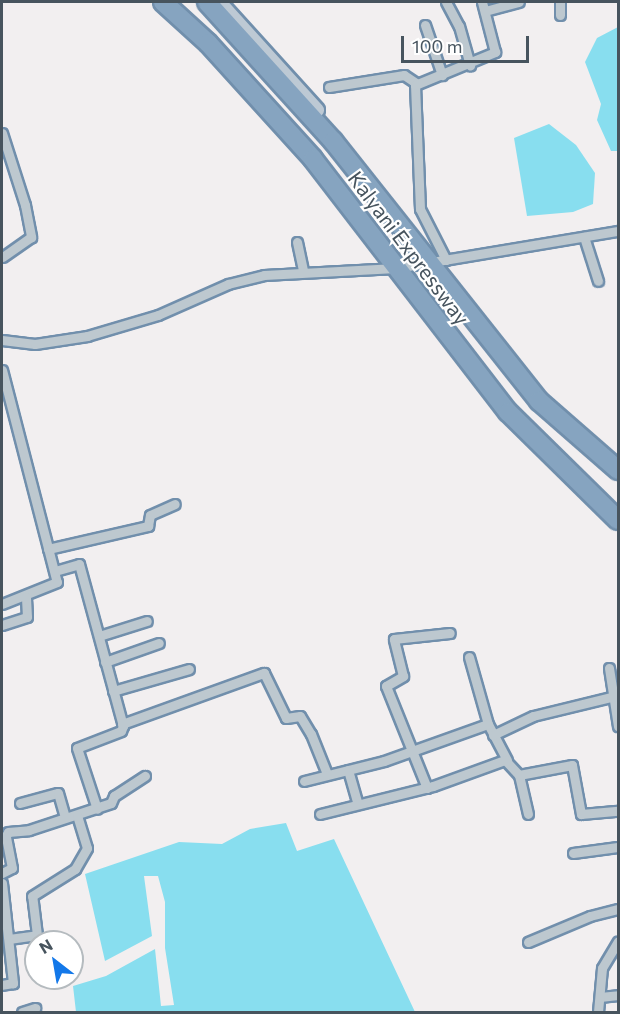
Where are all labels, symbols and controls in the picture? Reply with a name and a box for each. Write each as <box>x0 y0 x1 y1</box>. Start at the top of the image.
scale bar <box>404 24 532 62</box>
text: 100 m <box>412 35 462 57</box>
street label: Kalyani Expressway <box>343 166 475 330</box>
north arrow <box>24 930 84 990</box>
text: N <box>35 935 56 957</box>

